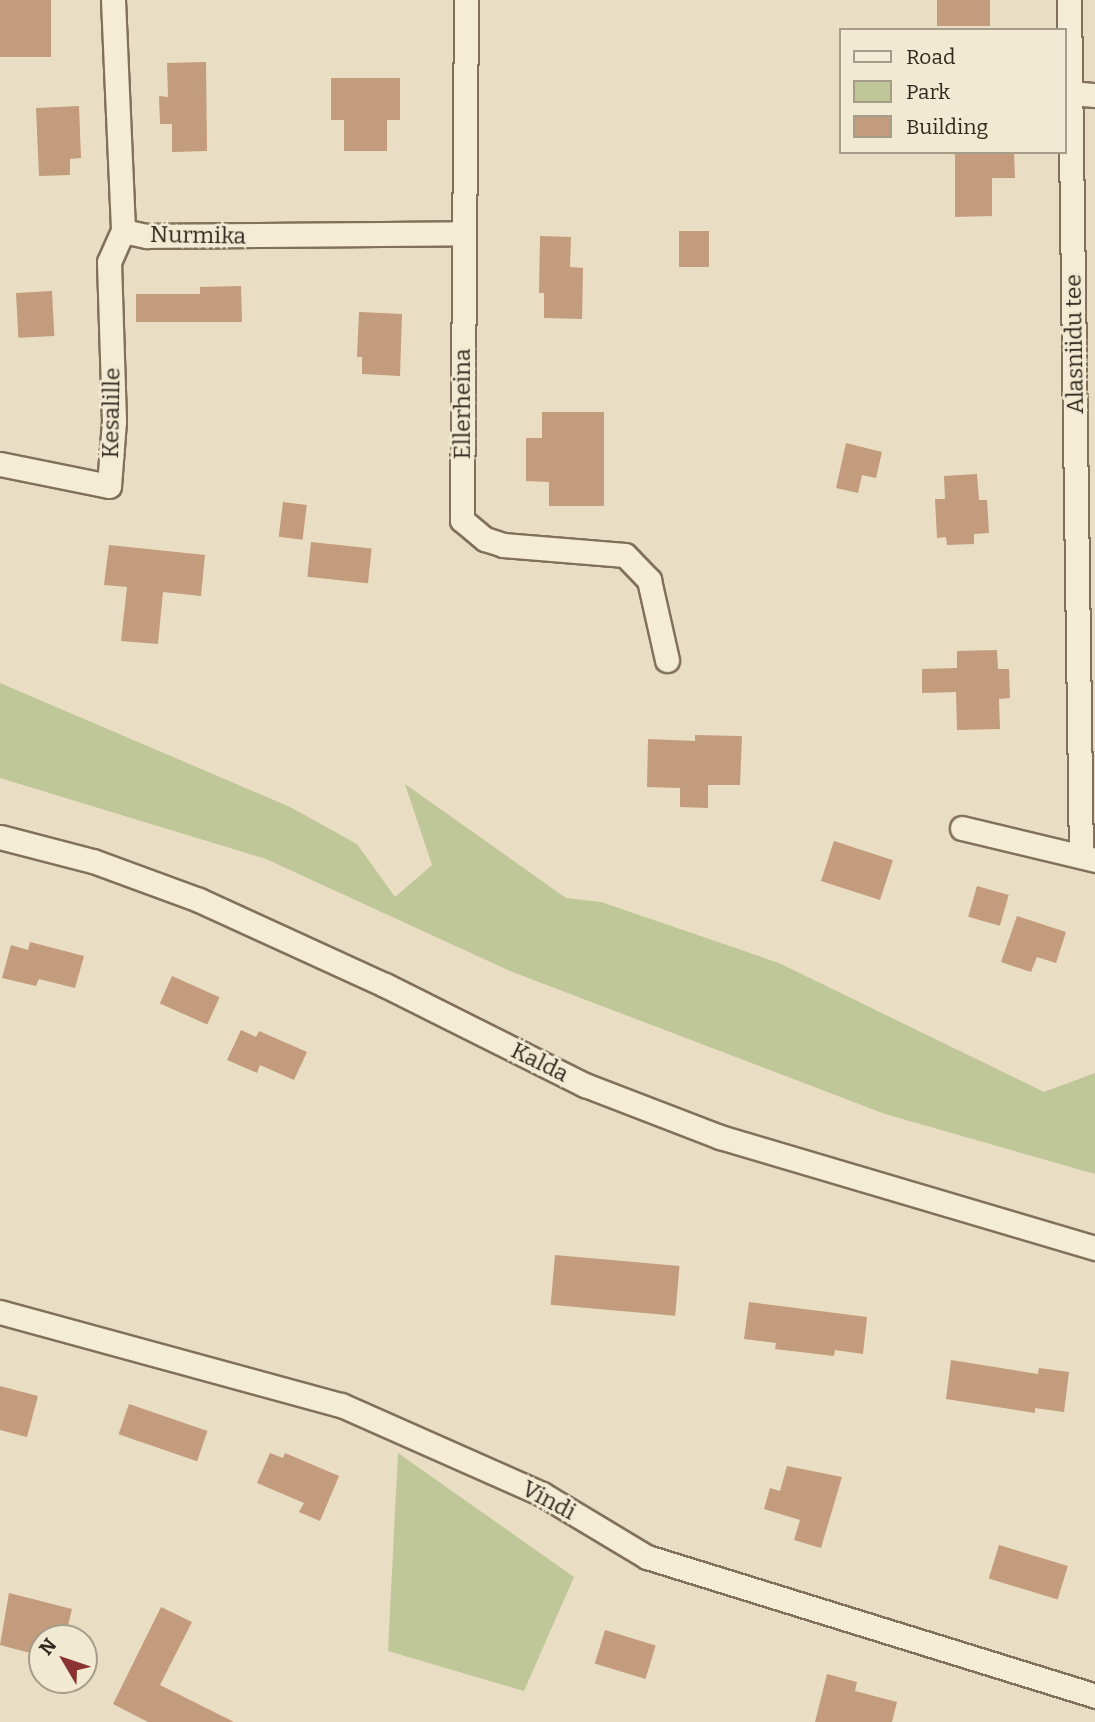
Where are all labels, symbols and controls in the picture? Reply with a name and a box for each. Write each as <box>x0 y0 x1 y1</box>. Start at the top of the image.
legend <box>839 28 1067 154</box>
text: Road <box>906 44 955 70</box>
text: Park <box>906 79 950 105</box>
text: Building <box>906 114 988 140</box>
street label: Nurmika <box>150 220 246 250</box>
street label: Alasniidu tee <box>1059 274 1089 414</box>
street label: Ellerheina <box>448 349 476 459</box>
street label: Kesalille <box>96 367 126 459</box>
street label: Kalda <box>507 1036 573 1088</box>
street label: Vindi <box>517 1474 581 1526</box>
north arrow <box>28 1624 98 1694</box>
text: N <box>34 1634 61 1660</box>

